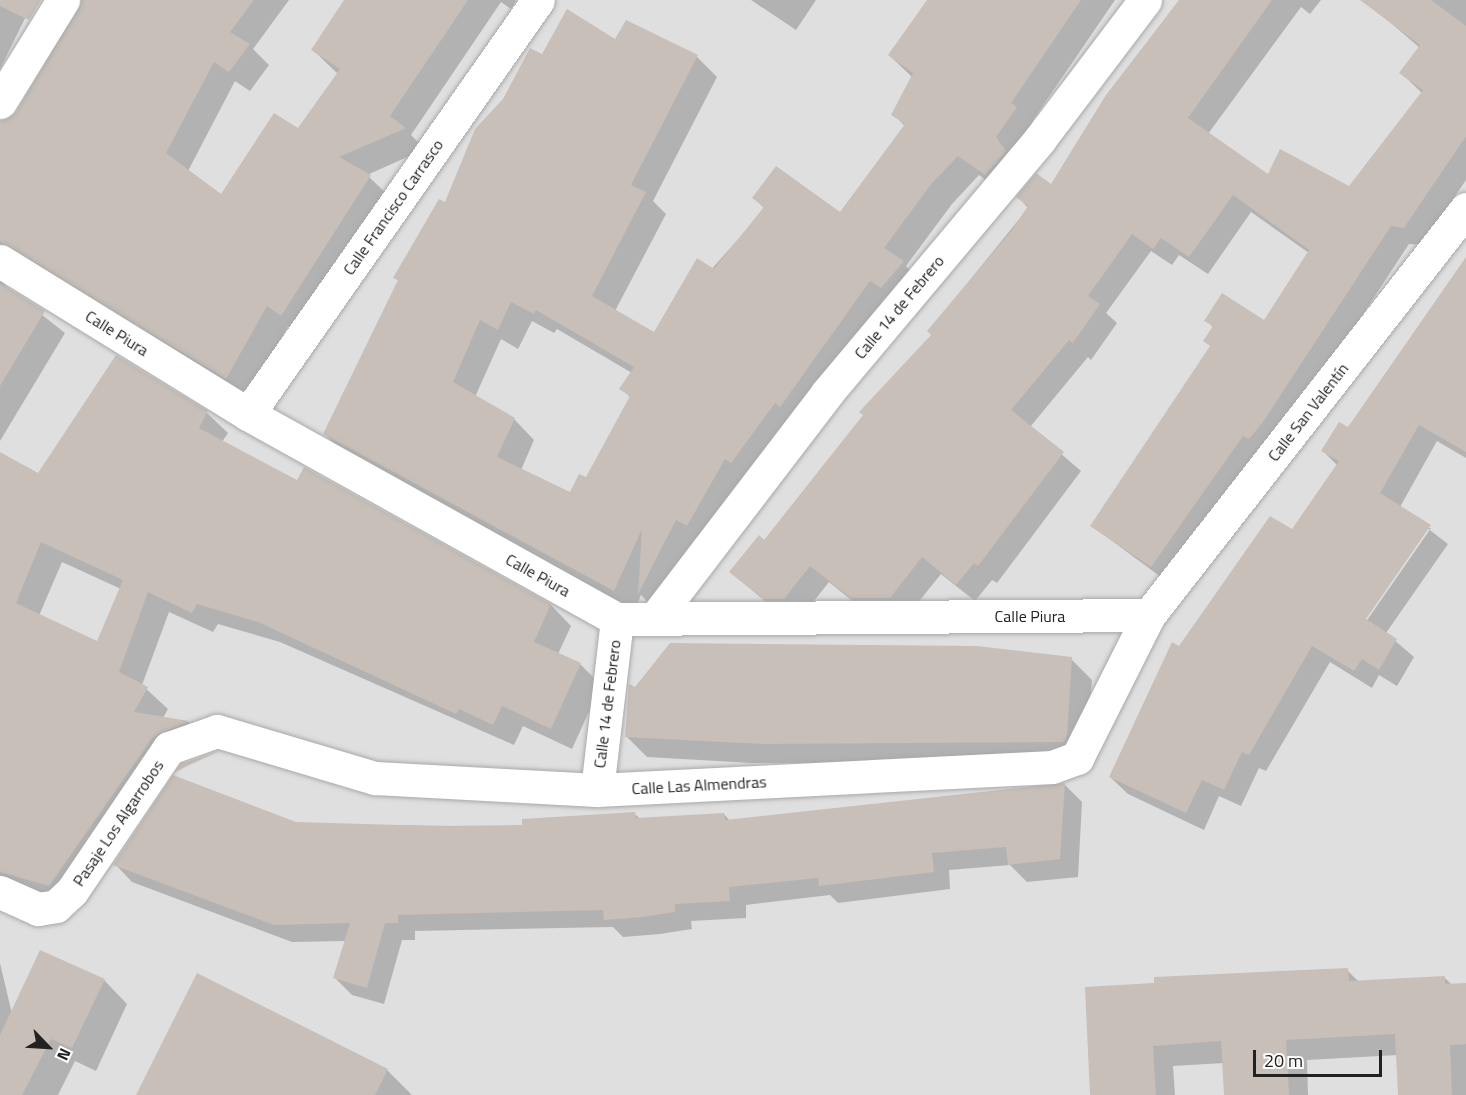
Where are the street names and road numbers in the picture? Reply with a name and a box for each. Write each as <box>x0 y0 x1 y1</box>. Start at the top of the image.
street label: Calle Francisco Carrasco <box>339 135 447 279</box>
street label: Calle 14 de Febrero <box>850 251 948 363</box>
street label: Calle Piura <box>82 306 152 360</box>
street label: Calle San Valentín <box>1264 359 1352 465</box>
street label: Calle Piura <box>502 549 574 601</box>
street label: Calle Piura <box>995 606 1065 626</box>
street label: Calle 14 de Febrero <box>590 639 624 769</box>
street label: Pasaje Los Algarrobos <box>69 756 167 890</box>
street label: Calle Las Almendras <box>631 772 767 798</box>

